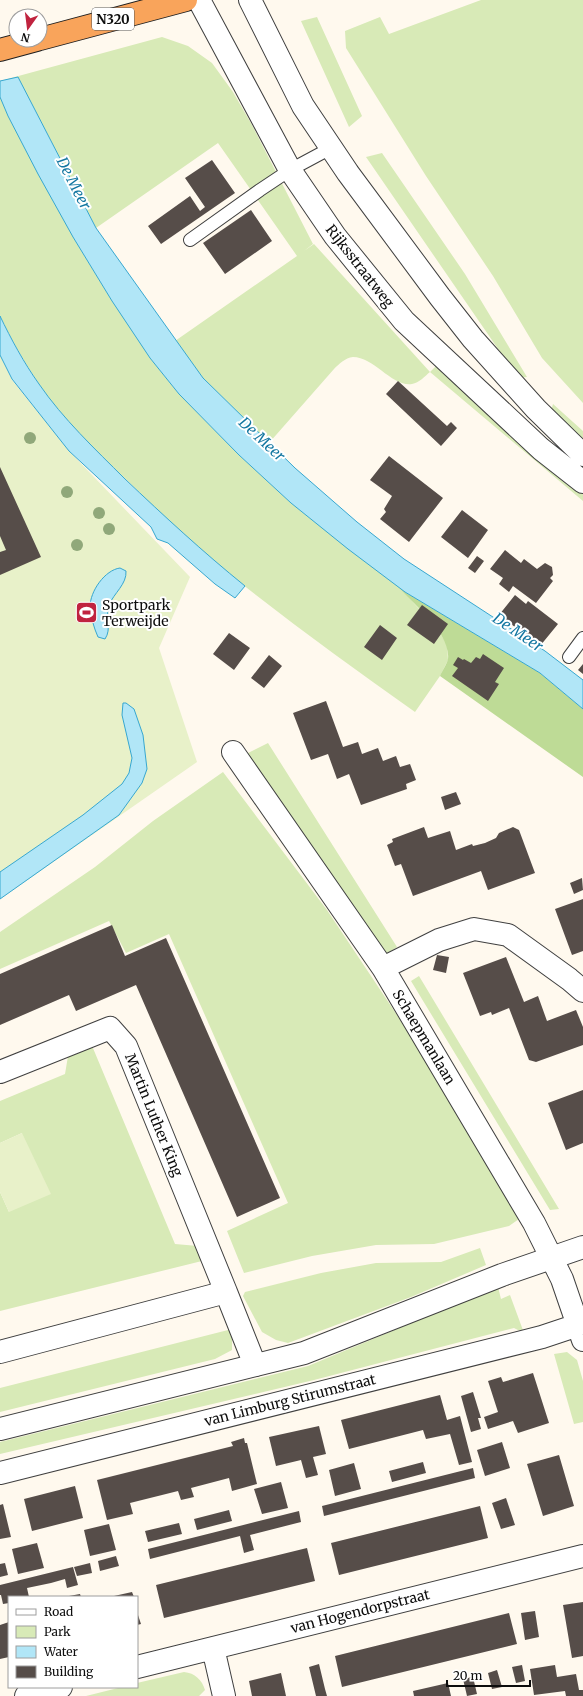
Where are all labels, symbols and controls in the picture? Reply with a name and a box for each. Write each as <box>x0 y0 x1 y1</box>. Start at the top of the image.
north arrow <box>8 8 48 48</box>
road number: N320 <box>92 8 134 30</box>
text: N <box>19 30 31 46</box>
water label: De Meer <box>52 153 96 213</box>
street label: Rijksstraatweg <box>322 221 398 312</box>
water label: De Meer <box>234 412 290 466</box>
place label: Sportpark Terweijde <box>102 596 170 630</box>
sports icon: Sportpark Terweijde <box>74 600 100 626</box>
water label: De Meer <box>488 608 547 656</box>
street label: Schaepmanlaan <box>389 986 459 1088</box>
street label: Martin Luther King <box>121 1051 187 1180</box>
street label: van Limburg Stirumstraat <box>201 1370 378 1430</box>
street label: van Hogendorpstraat <box>288 1585 432 1637</box>
legend <box>8 1596 138 1688</box>
text: Road <box>44 1604 73 1619</box>
text: Park <box>44 1624 71 1639</box>
text: Water <box>43 1644 79 1659</box>
scale bar <box>447 1662 530 1688</box>
text: Building <box>44 1664 94 1679</box>
text: 20 m <box>453 1668 482 1683</box>

